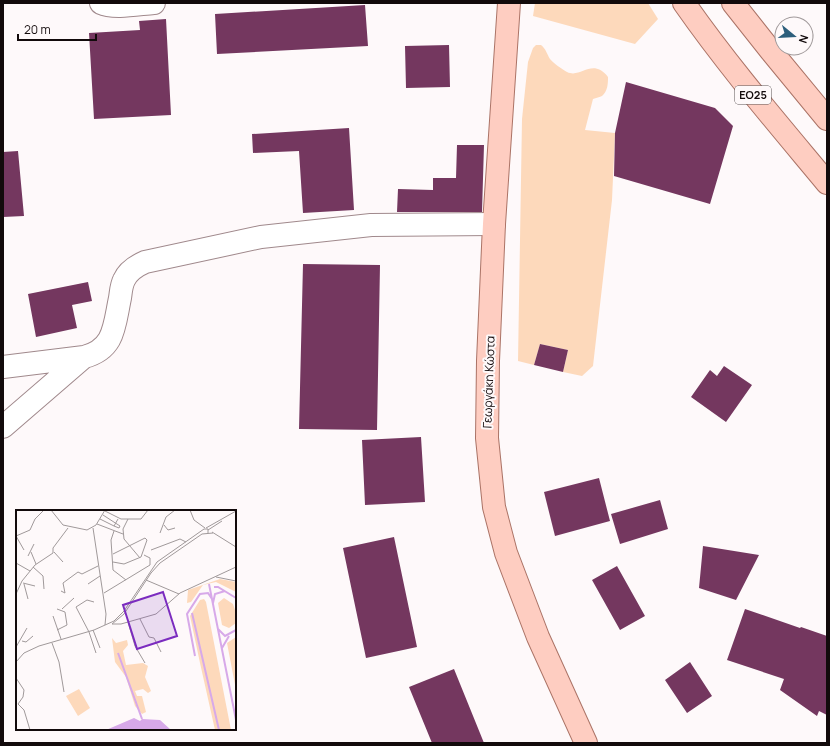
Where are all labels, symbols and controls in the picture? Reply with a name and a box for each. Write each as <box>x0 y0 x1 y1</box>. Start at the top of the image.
scale bar <box>18 16 96 42</box>
north arrow <box>774 16 814 56</box>
text: 20 m <box>24 21 51 38</box>
text: N <box>796 33 812 45</box>
road number: ΕΟ25 <box>735 86 771 104</box>
street label: Γεωργάκη Κώστα <box>478 335 499 429</box>
inset map <box>16 510 236 730</box>

